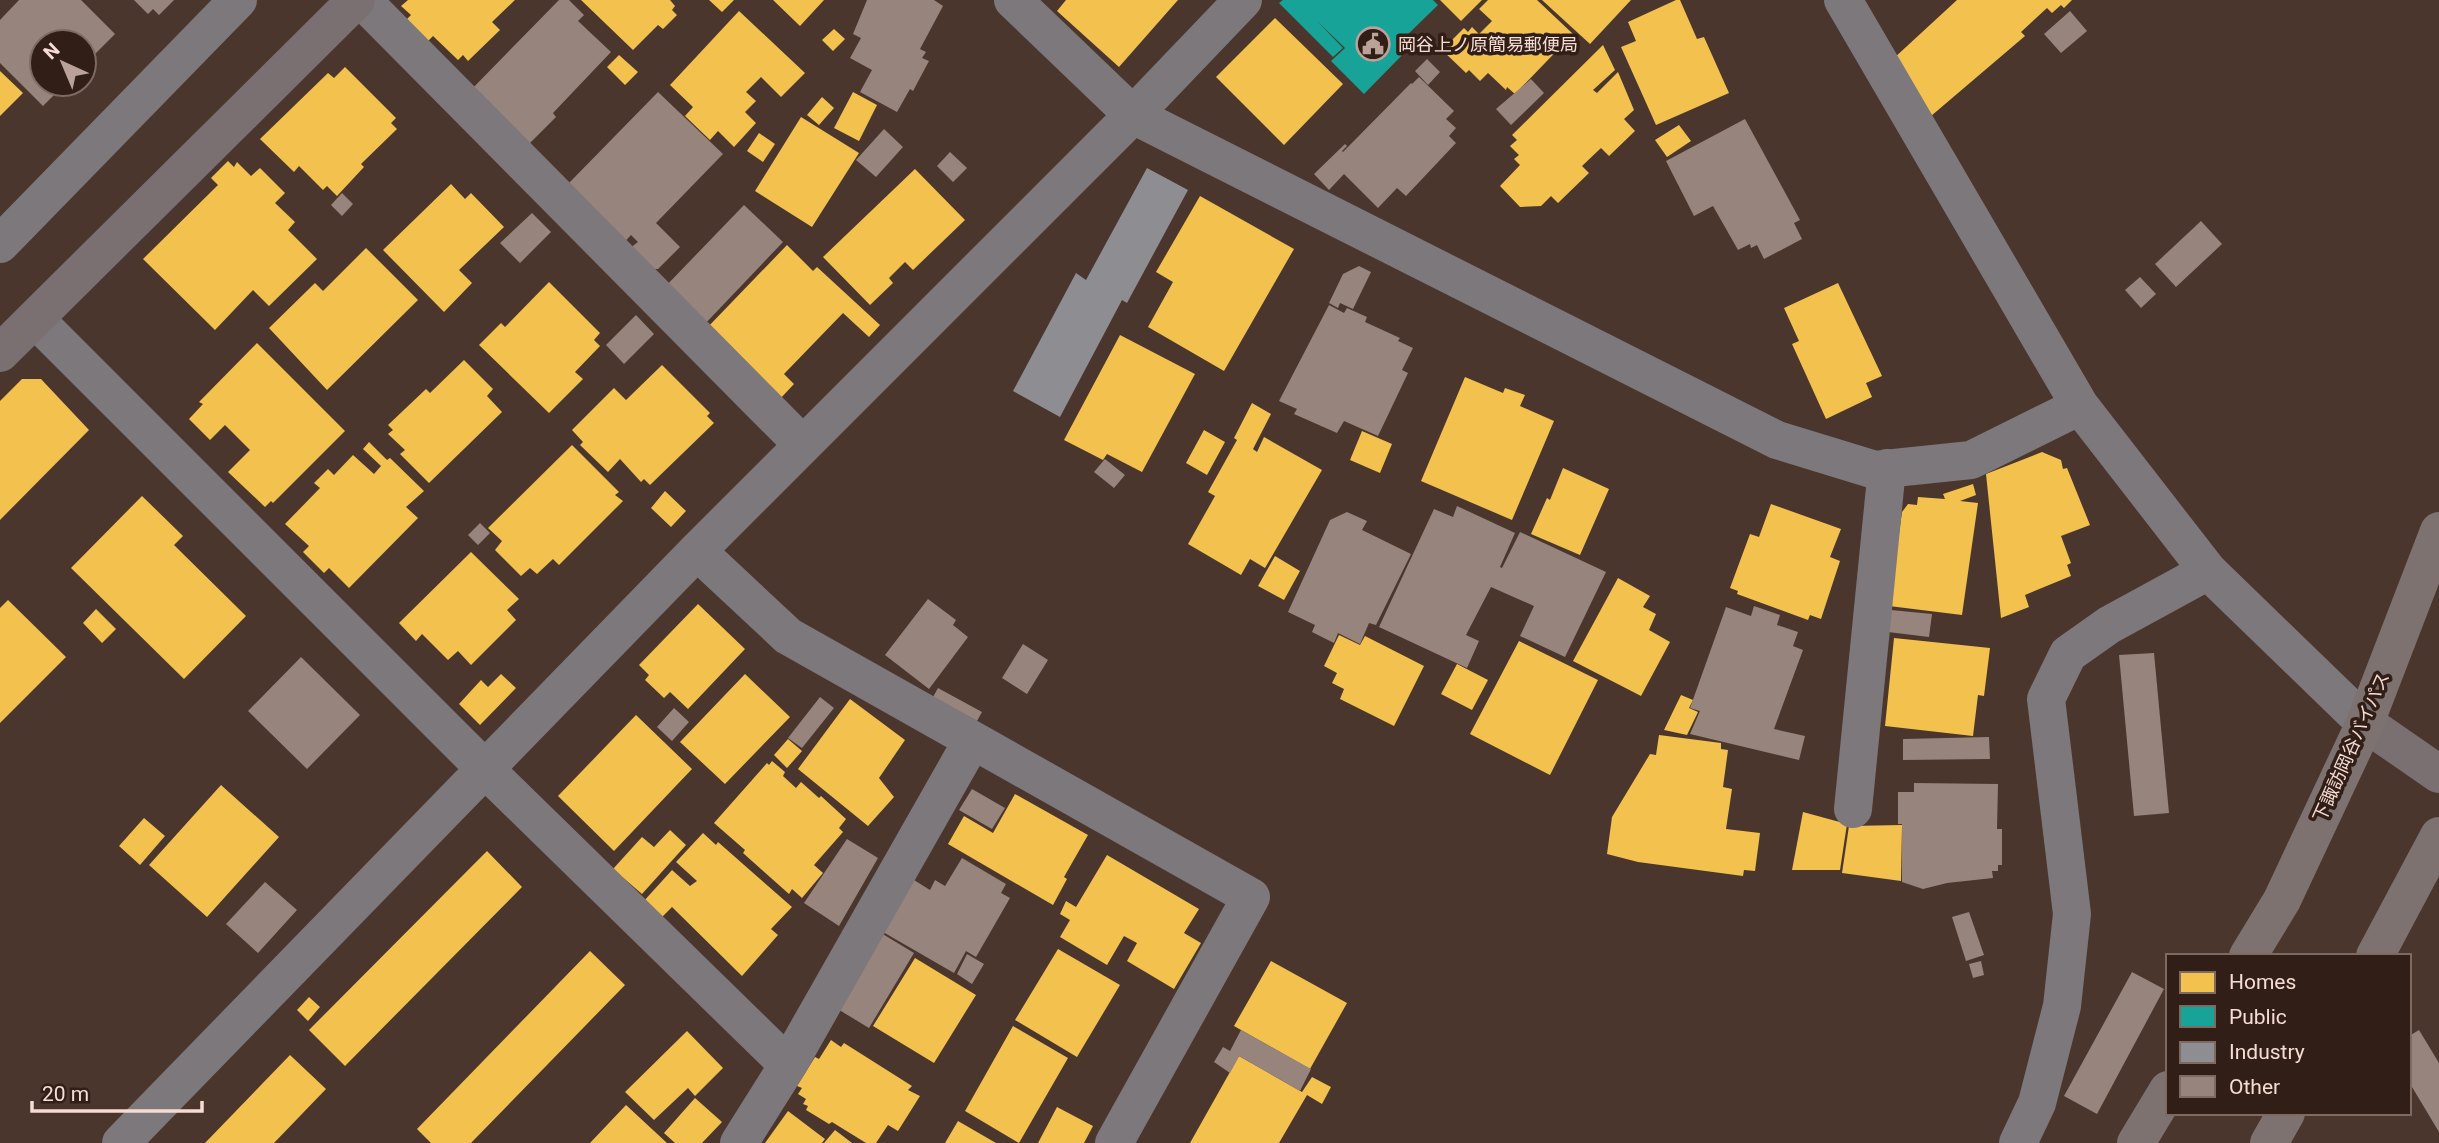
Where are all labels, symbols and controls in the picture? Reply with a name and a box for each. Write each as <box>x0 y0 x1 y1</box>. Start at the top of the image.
public building icon: 岡谷上ノ原簡易郵便局 <box>1354 25 1392 63</box>
north arrow <box>28 28 98 98</box>
place label: 岡谷上ノ原簡易郵便局 <box>1398 34 1578 55</box>
text: N <box>39 38 64 64</box>
street label: 下諏訪岡谷バイパス <box>2309 669 2393 825</box>
legend <box>2166 954 2411 1115</box>
text: Homes <box>2229 970 2296 994</box>
text: Public <box>2229 1005 2287 1029</box>
text: Industry <box>2229 1040 2305 1064</box>
scale bar <box>32 1070 201 1114</box>
text: Other <box>2229 1075 2280 1099</box>
text: 20 m <box>42 1082 89 1106</box>

